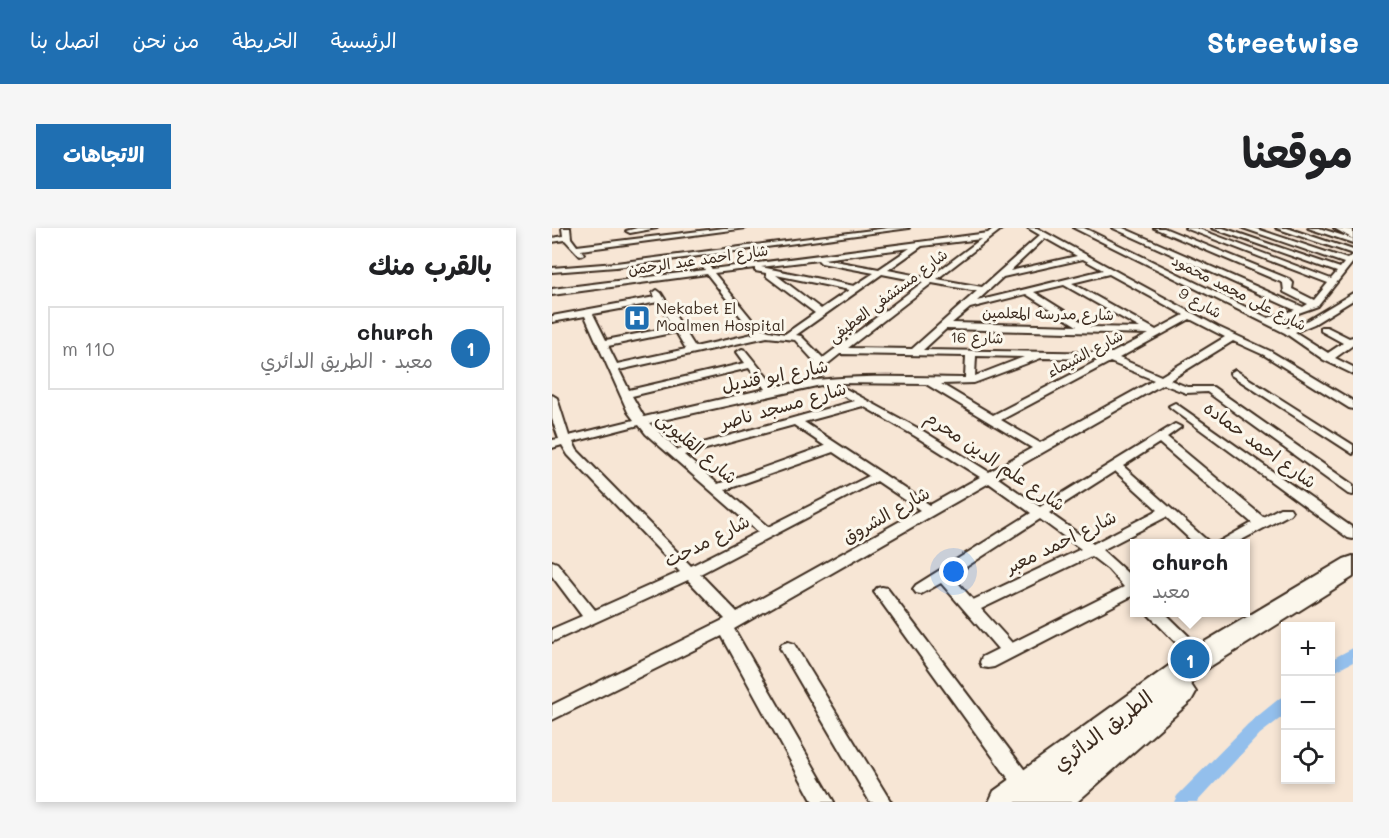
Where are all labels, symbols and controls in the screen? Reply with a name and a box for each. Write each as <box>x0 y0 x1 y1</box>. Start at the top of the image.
text: Streetwise <box>1207 24 1359 60</box>
text: اتصل بنا <box>30 26 100 53</box>
text: من نحن <box>133 26 199 53</box>
text: الخريطة <box>232 26 298 53</box>
text: الرئيسية <box>331 26 397 53</box>
button: الاتجاهات <box>36 124 171 189</box>
text: موقعنا <box>1242 124 1353 179</box>
street label: شارع احمد عبد الرحمن <box>627 239 769 280</box>
street label: شارع مستشفى العطيفى <box>824 244 952 347</box>
text: بالقرب منك <box>369 248 492 282</box>
street label: شارع على محمد محمود <box>1168 250 1310 336</box>
street label: شارع 9 <box>1175 282 1226 323</box>
place label: Nekabet El Moalmen Hospital <box>656 298 785 335</box>
street label: شارع مدرسه المعلمين <box>982 302 1114 325</box>
hospital icon: Nekabet El Moalmen Hospital <box>622 303 652 333</box>
text: church <box>357 317 433 346</box>
street label: شارع الشيماء <box>1043 325 1127 382</box>
street label: شارع 16 <box>950 327 1004 348</box>
text: 110 m <box>62 335 115 361</box>
text: 1 <box>466 335 475 361</box>
text: معبد · الطريق الدائري <box>260 347 433 373</box>
street label: شارع ابو قنديل <box>719 353 830 398</box>
street label: شارع مسجد ناصر <box>715 375 849 436</box>
street label: شارع احمد حماده <box>1199 395 1322 494</box>
street label: شارع علم الدين محرم <box>919 404 1070 518</box>
street label: شارع القليوبى <box>652 406 743 490</box>
street label: شارع الشروق <box>837 480 934 549</box>
street label: شارع احمد معبر <box>999 504 1120 580</box>
street label: شارع مدحت <box>660 508 754 573</box>
popup <box>1130 539 1250 617</box>
text: church <box>1152 547 1228 576</box>
your location <box>939 557 968 586</box>
text: معبد <box>1152 577 1190 603</box>
map controls <box>1281 622 1335 784</box>
button: + <box>1281 622 1335 676</box>
pin: 1 <box>1170 636 1210 682</box>
button: − <box>1281 676 1335 730</box>
street label: الطريق الدائري <box>1047 683 1159 779</box>
button: locate <box>1281 730 1335 784</box>

